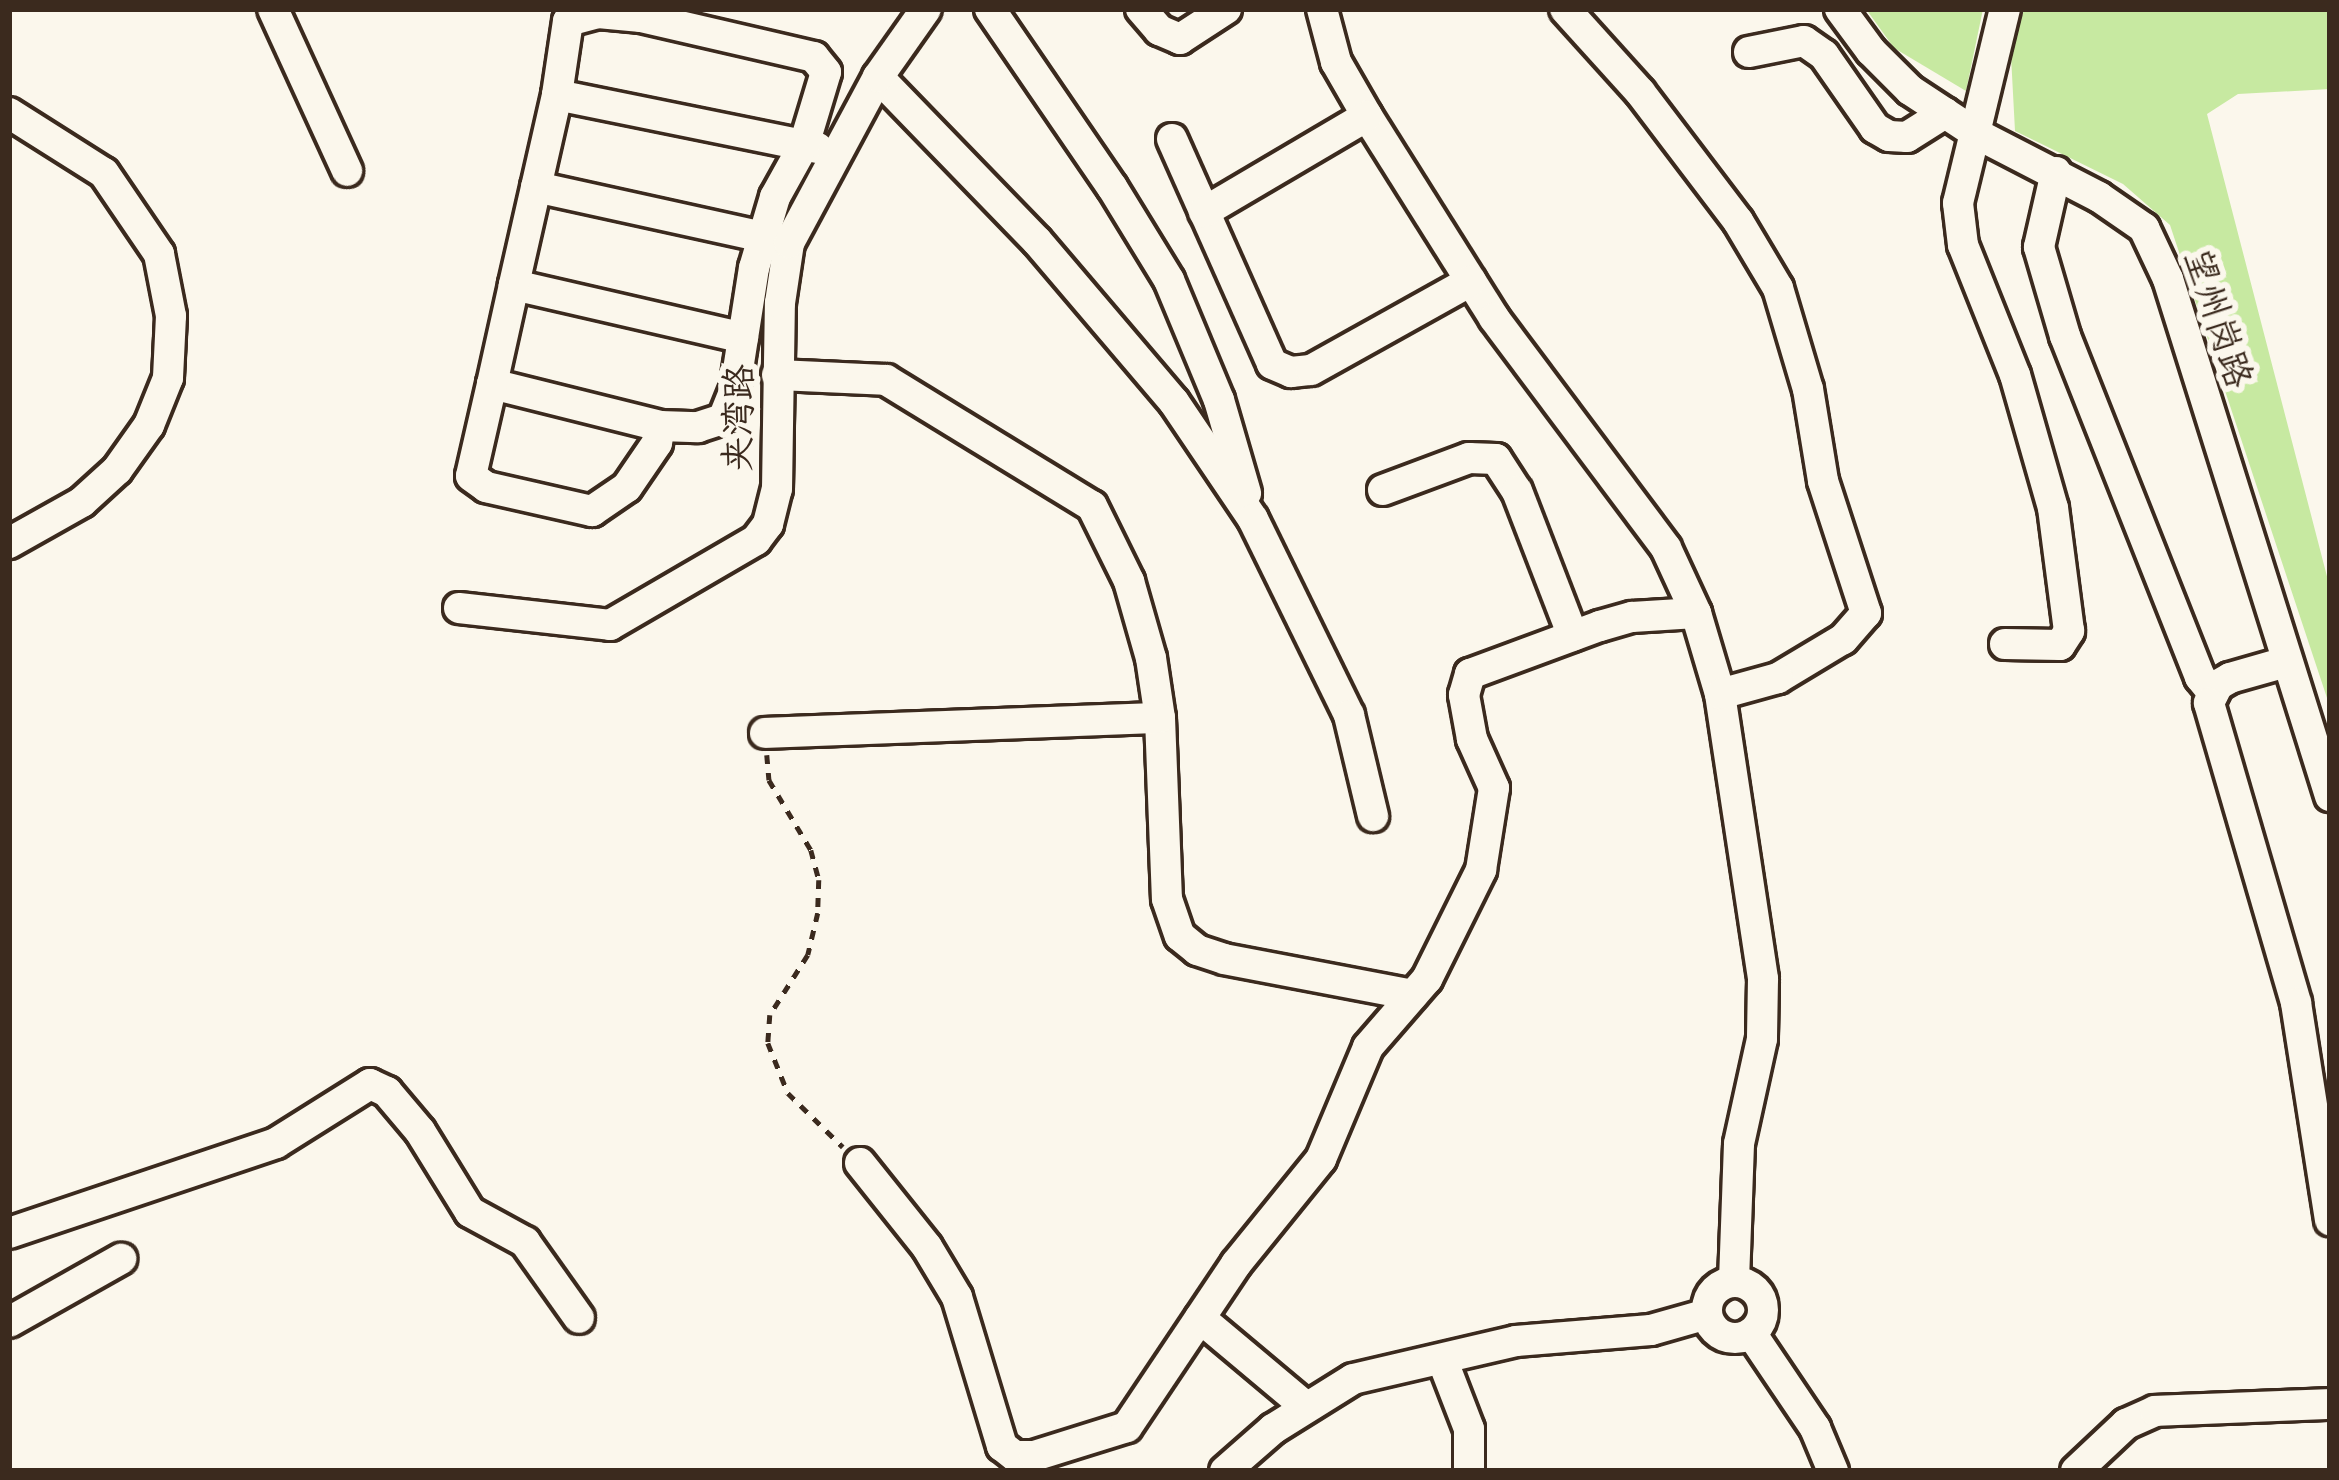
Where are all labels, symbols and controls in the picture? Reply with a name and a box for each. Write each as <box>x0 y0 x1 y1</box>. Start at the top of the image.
street label: 望州岗路 <box>2176 243 2262 393</box>
street label: 夹湾路 <box>715 364 761 472</box>

